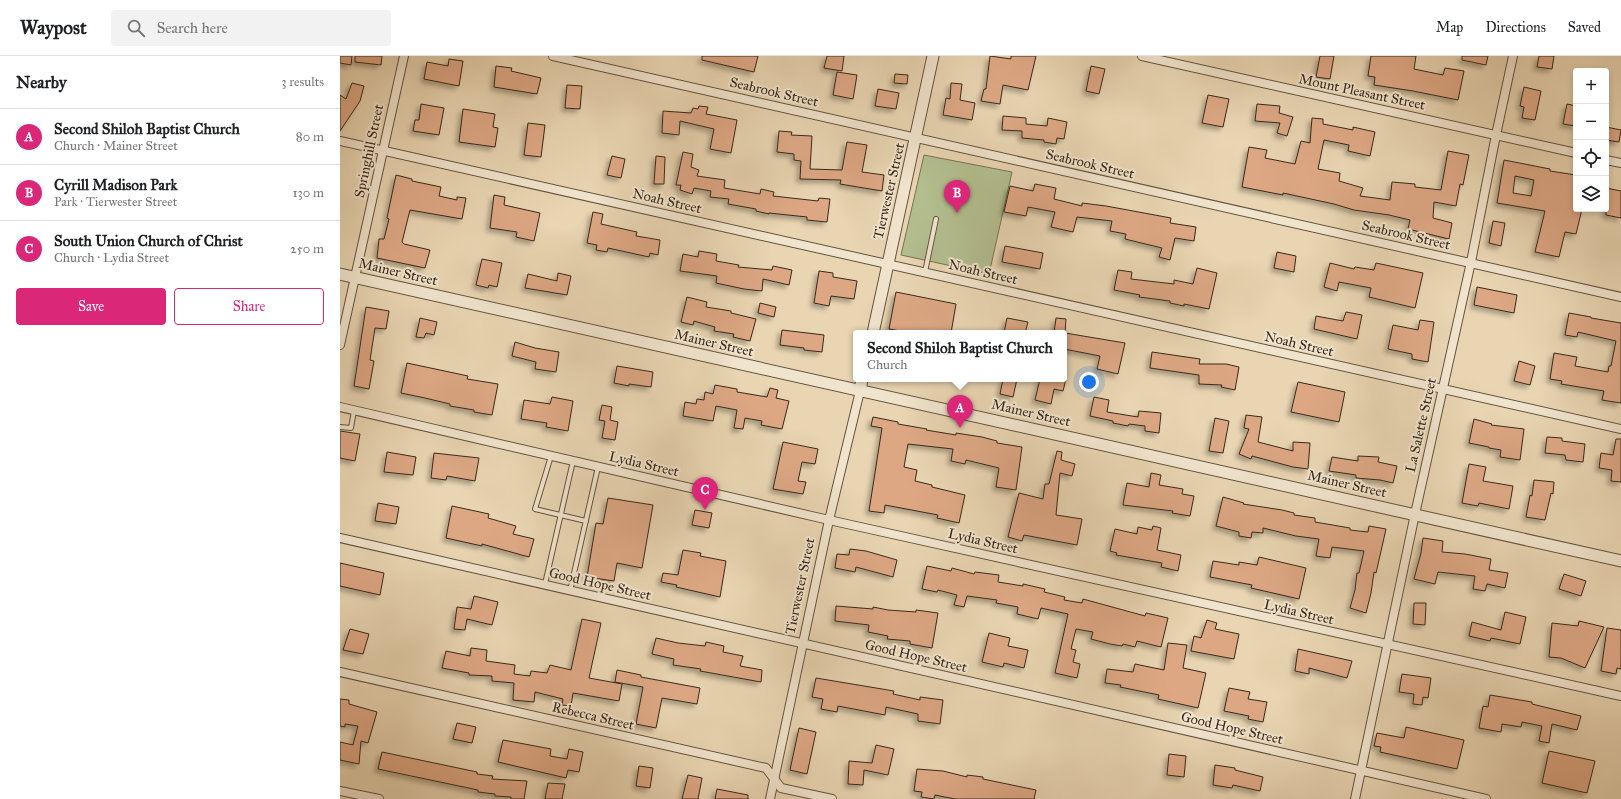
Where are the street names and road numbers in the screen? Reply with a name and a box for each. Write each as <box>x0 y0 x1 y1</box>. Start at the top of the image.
street label: Mount Pleasant Street <box>1297 70 1427 114</box>
street label: Seabrook Street <box>728 74 820 110</box>
street label: Springhill Street <box>351 103 387 199</box>
street label: Tierwester Street <box>870 141 908 241</box>
street label: Seabrook Street <box>1044 146 1136 182</box>
street label: Noah Street <box>631 185 703 217</box>
street label: Seabrook Street <box>1360 217 1452 253</box>
street label: Mainer Street <box>357 255 439 289</box>
street label: Noah Street <box>947 256 1019 288</box>
street label: Mainer Street <box>673 326 755 360</box>
street label: Noah Street <box>1263 328 1335 360</box>
street label: La Salette Street <box>1402 376 1440 474</box>
street label: Mainer Street <box>990 396 1072 430</box>
street label: Lydia Street <box>607 448 681 480</box>
street label: Mainer Street <box>1306 467 1388 501</box>
street label: Lydia Street <box>946 525 1020 557</box>
street label: Tierwester Street <box>781 536 819 636</box>
street label: Good Hope Street <box>547 564 653 604</box>
street label: Lydia Street <box>1262 596 1336 628</box>
street label: Good Hope Street <box>863 636 969 676</box>
street label: Rebecca Street <box>550 698 636 734</box>
street label: Good Hope Street <box>1179 708 1285 748</box>

